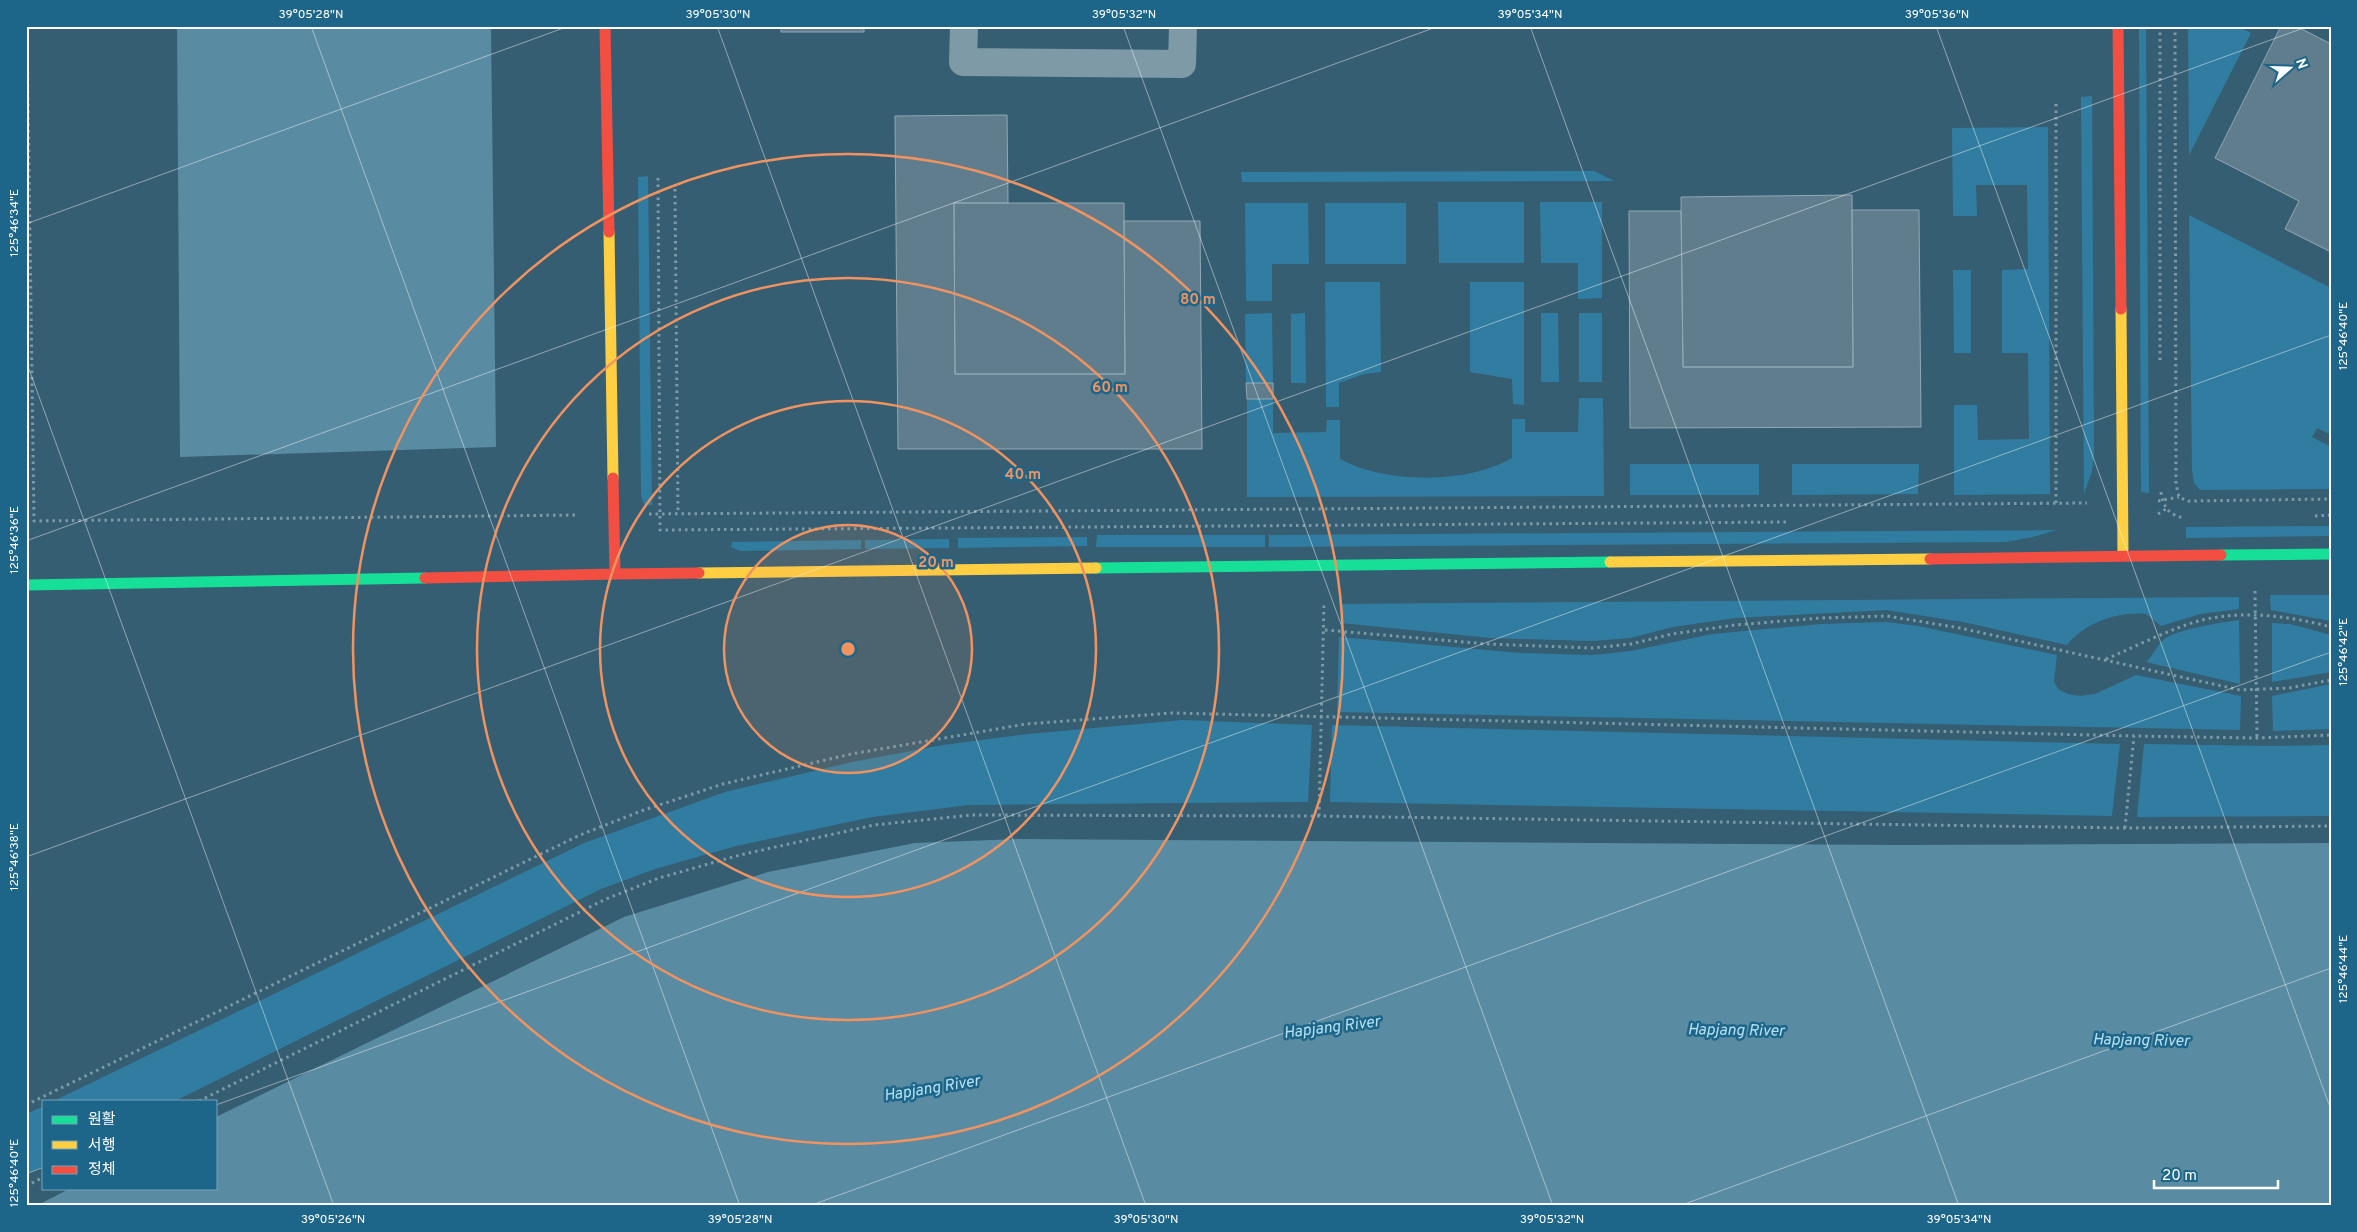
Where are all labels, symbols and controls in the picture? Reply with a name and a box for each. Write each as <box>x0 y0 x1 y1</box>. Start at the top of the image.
text: 39°05'28"N <box>279 7 343 23</box>
text: 39°05'30"N <box>686 7 750 23</box>
text: 39°05'32"N <box>1092 7 1156 23</box>
text: 39°05'34"N <box>1498 7 1562 23</box>
text: 39°05'36"N <box>1905 7 1969 23</box>
north arrow <box>2264 42 2314 92</box>
text: N <box>2291 56 2311 72</box>
text: 125°46'34"E <box>7 189 23 257</box>
text: 80 m <box>1180 291 1216 310</box>
text: 125°46'40"E <box>2336 302 2352 370</box>
text: 60 m <box>1092 379 1128 398</box>
text: 40 m <box>1005 466 1041 485</box>
text: 125°46'36"E <box>7 506 23 574</box>
text: 20 m <box>918 554 954 573</box>
text: 125°46'42"E <box>2336 618 2352 686</box>
centre of rings <box>839 640 857 658</box>
text: 125°46'38"E <box>7 823 23 891</box>
text: 125°46'44"E <box>2336 935 2352 1003</box>
water label: Hapjang River <box>1283 1012 1383 1044</box>
water label: Hapjang River <box>1687 1020 1787 1042</box>
water label: Hapjang River <box>2092 1030 2192 1052</box>
water label: Hapjang River <box>883 1071 983 1106</box>
legend <box>42 1100 218 1190</box>
text: 원활 <box>88 1111 116 1130</box>
text: 서행 <box>88 1137 116 1156</box>
text: 125°46'40"E <box>7 1139 23 1207</box>
scale bar <box>2154 1157 2278 1189</box>
text: 정체 <box>88 1161 116 1180</box>
text: 20 m <box>2162 1167 2197 1186</box>
text: 39°05'26"N <box>301 1212 365 1228</box>
text: 39°05'28"N <box>708 1212 772 1228</box>
text: 39°05'30"N <box>1114 1212 1178 1228</box>
text: 39°05'32"N <box>1520 1212 1584 1228</box>
text: 39°05'34"N <box>1927 1212 1991 1228</box>

